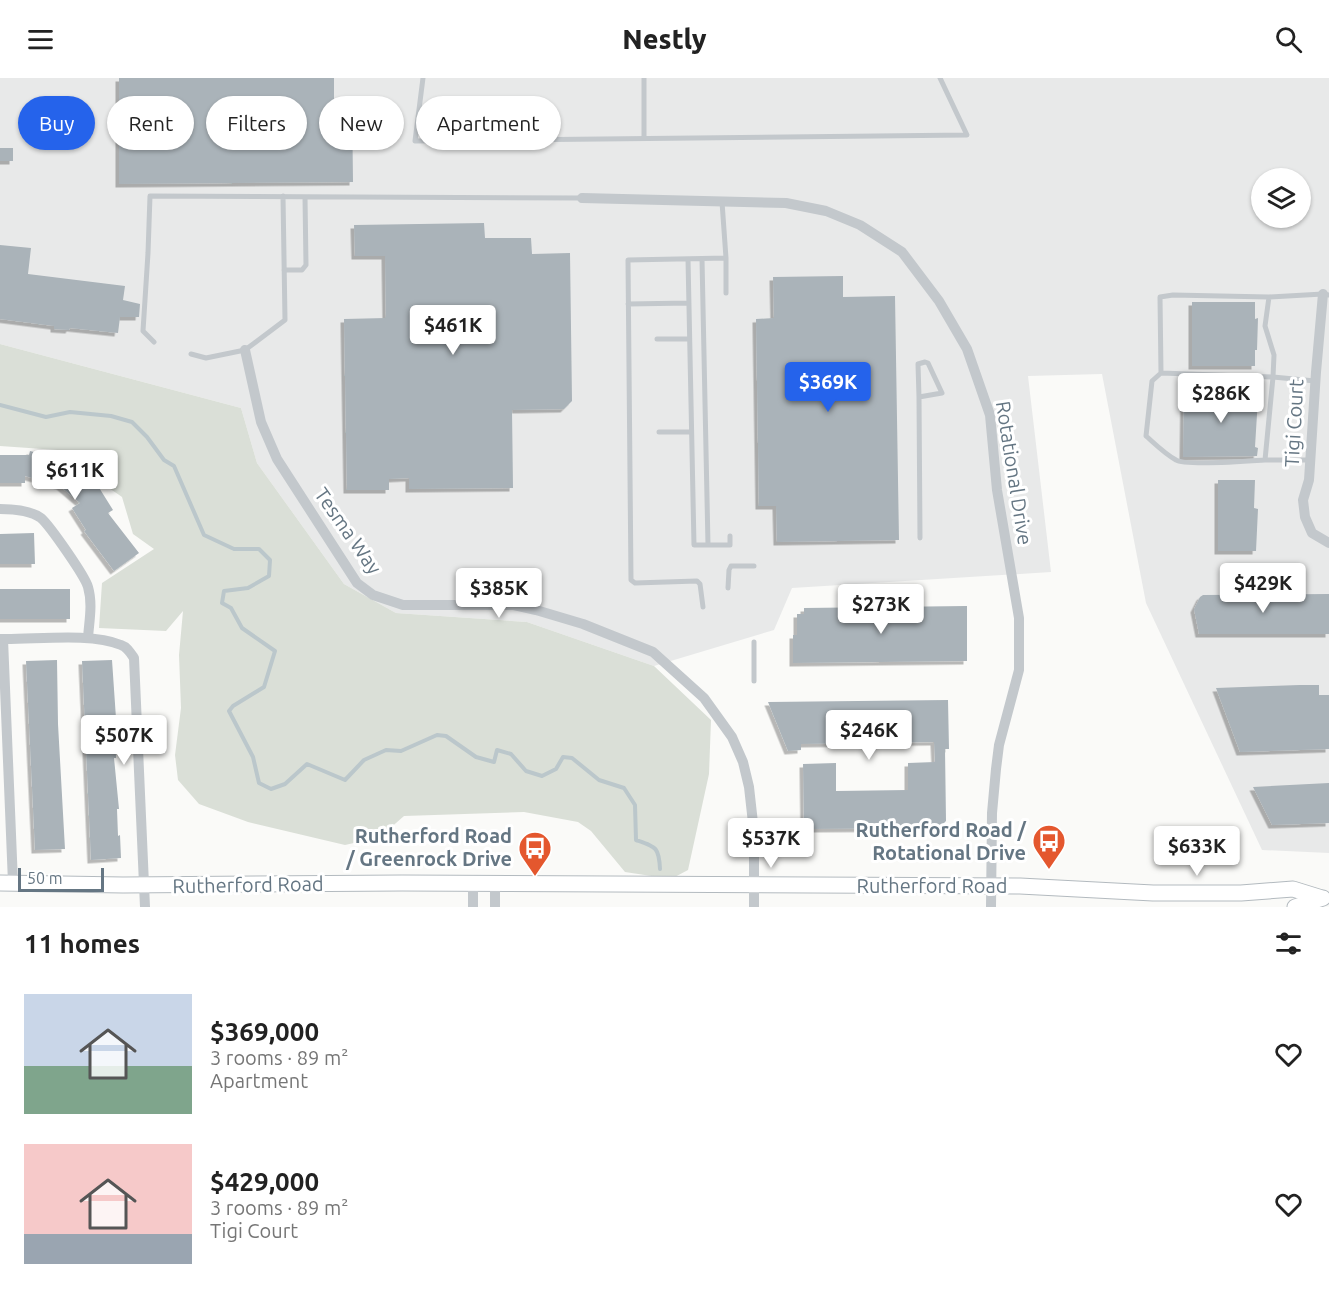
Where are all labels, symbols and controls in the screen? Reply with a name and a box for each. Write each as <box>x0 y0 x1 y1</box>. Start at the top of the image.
icon: menu <box>24 23 57 56</box>
icon: search <box>1272 23 1305 56</box>
text: Nestly <box>622 24 707 54</box>
chip: Buy <box>18 96 95 150</box>
chip: Rent <box>107 96 194 150</box>
chip: Filters <box>206 96 307 150</box>
chip: New <box>319 96 404 150</box>
chip: Apartment <box>416 96 561 150</box>
map controls <box>1251 168 1311 228</box>
button: layers <box>1251 168 1311 228</box>
pin: $461K <box>411 305 495 356</box>
text: $461K <box>424 313 482 336</box>
pin: $369K <box>786 362 870 413</box>
text: $369K <box>799 370 857 393</box>
pin: $286K <box>1179 373 1263 424</box>
street label: Tigi Court <box>1280 378 1307 468</box>
text: $286K <box>1192 381 1250 404</box>
street label: Rotational Drive <box>992 399 1037 547</box>
pin: $611K <box>33 450 117 501</box>
text: $611K <box>46 458 104 481</box>
street label: Tesma Way <box>310 483 387 579</box>
pin: $429K <box>1221 563 1305 614</box>
pin: $385K <box>457 568 541 619</box>
text: $429K <box>1234 571 1292 594</box>
text: $385K <box>470 576 528 599</box>
pin: $273K <box>839 584 923 635</box>
text: $273K <box>852 592 910 615</box>
pin: $246K <box>827 710 911 761</box>
pin: $507K <box>82 715 166 766</box>
text: $246K <box>840 718 898 741</box>
text: $507K <box>95 723 153 746</box>
pin: $537K <box>729 818 813 869</box>
place label: Rutherford Road / Rotational Drive <box>856 818 1027 864</box>
bus stop icon: Rutherford Road / Rotational Drive <box>1031 823 1067 870</box>
place label: Rutherford Road / Greenrock Drive <box>345 824 512 870</box>
text: $537K <box>742 826 800 849</box>
pin: $633K <box>1155 826 1239 877</box>
bus stop icon: Rutherford Road / Greenrock Drive <box>517 830 553 877</box>
text: $633K <box>1168 834 1226 857</box>
scale bar <box>18 865 104 892</box>
text: 50 m <box>27 869 63 887</box>
street label: Rutherford Road <box>172 872 324 897</box>
street label: Rutherford Road <box>856 874 1008 897</box>
icon: filters <box>1272 927 1305 960</box>
text: 11 homes <box>24 929 140 958</box>
text: $369,000 <box>210 1017 319 1046</box>
icon: home <box>72 1018 144 1090</box>
icon: heart <box>1272 1038 1305 1071</box>
text: 3 rooms · 89 m² <box>210 1046 348 1069</box>
text: Apartment <box>210 1069 308 1092</box>
text: $429,000 <box>210 1167 319 1196</box>
icon: home <box>72 1168 144 1240</box>
icon: heart <box>1272 1188 1305 1221</box>
text: 3 rooms · 89 m² <box>210 1196 348 1219</box>
text: Tigi Court <box>210 1219 298 1242</box>

